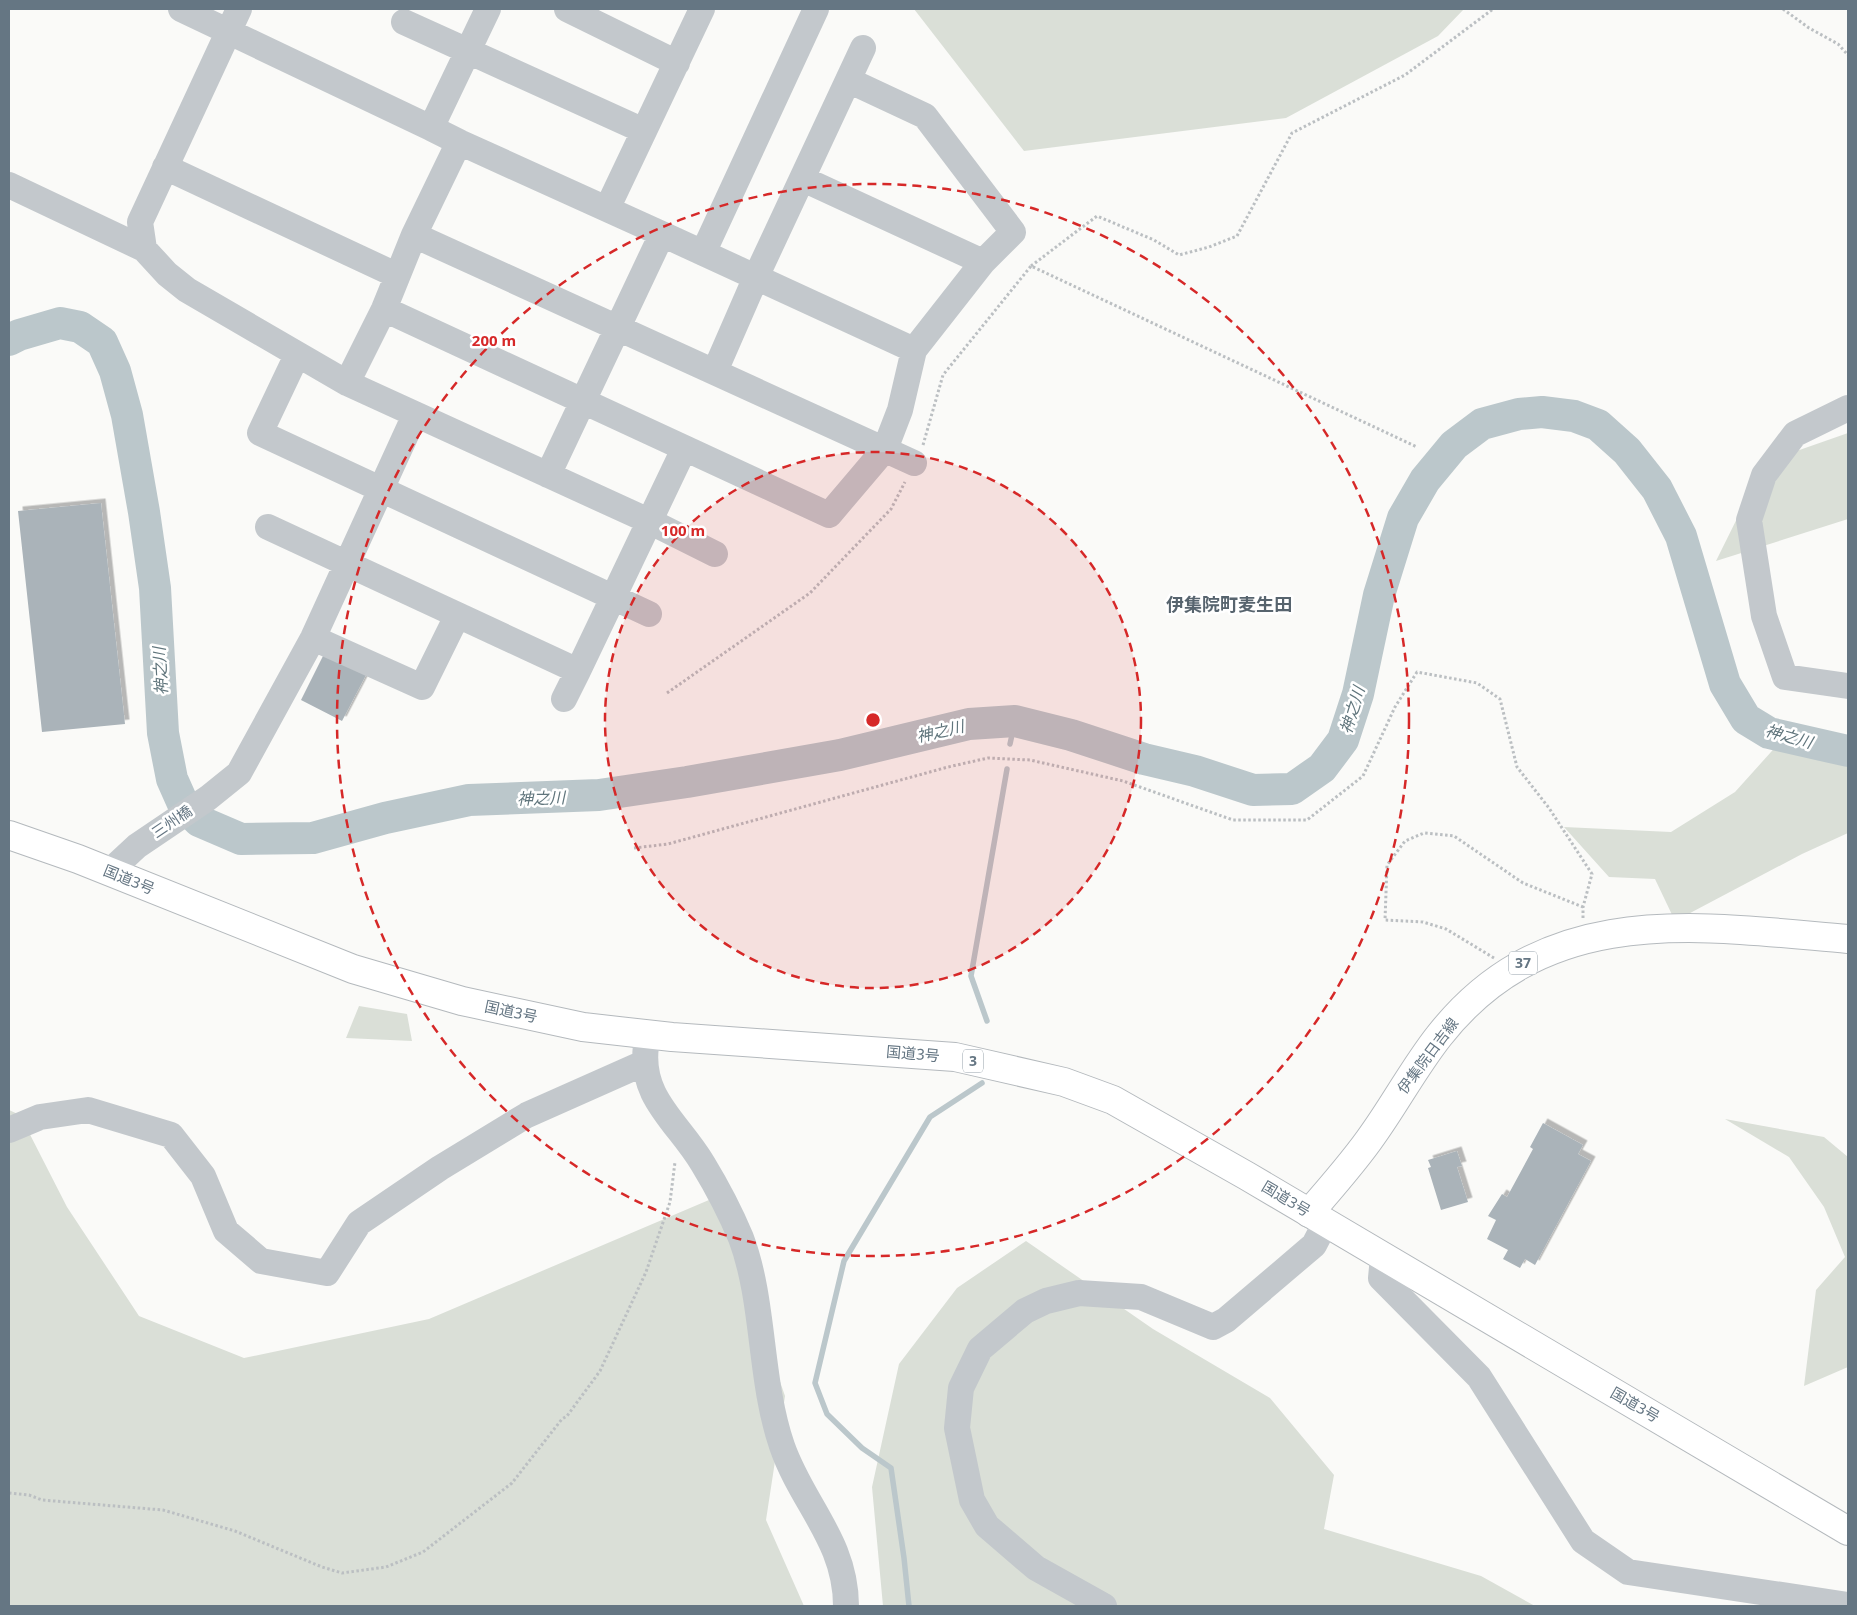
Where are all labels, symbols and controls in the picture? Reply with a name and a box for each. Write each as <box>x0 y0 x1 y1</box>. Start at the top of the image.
text: 200 m <box>472 330 516 350</box>
text: 100 m <box>661 520 705 540</box>
district label: 伊集院町麦生田 <box>1166 592 1292 616</box>
water label: 神之川 <box>148 644 172 696</box>
water label: 神之川 <box>1334 682 1370 736</box>
centre of rings <box>864 711 882 729</box>
water label: 神之川 <box>914 714 968 747</box>
water label: 神之川 <box>1763 719 1817 754</box>
water label: 神之川 <box>517 786 567 810</box>
street label: 三州橋 <box>147 800 196 842</box>
street label: 国道3号 <box>101 860 158 898</box>
road number: 37 <box>1509 951 1537 974</box>
street label: 国道3号 <box>483 996 539 1026</box>
street label: 伊集院日吉線 <box>1392 1013 1462 1097</box>
street label: 国道3号 <box>886 1041 941 1065</box>
road number: 3 <box>963 1050 983 1072</box>
street label: 国道3号 <box>1258 1176 1315 1221</box>
street label: 国道3号 <box>1607 1382 1664 1426</box>

